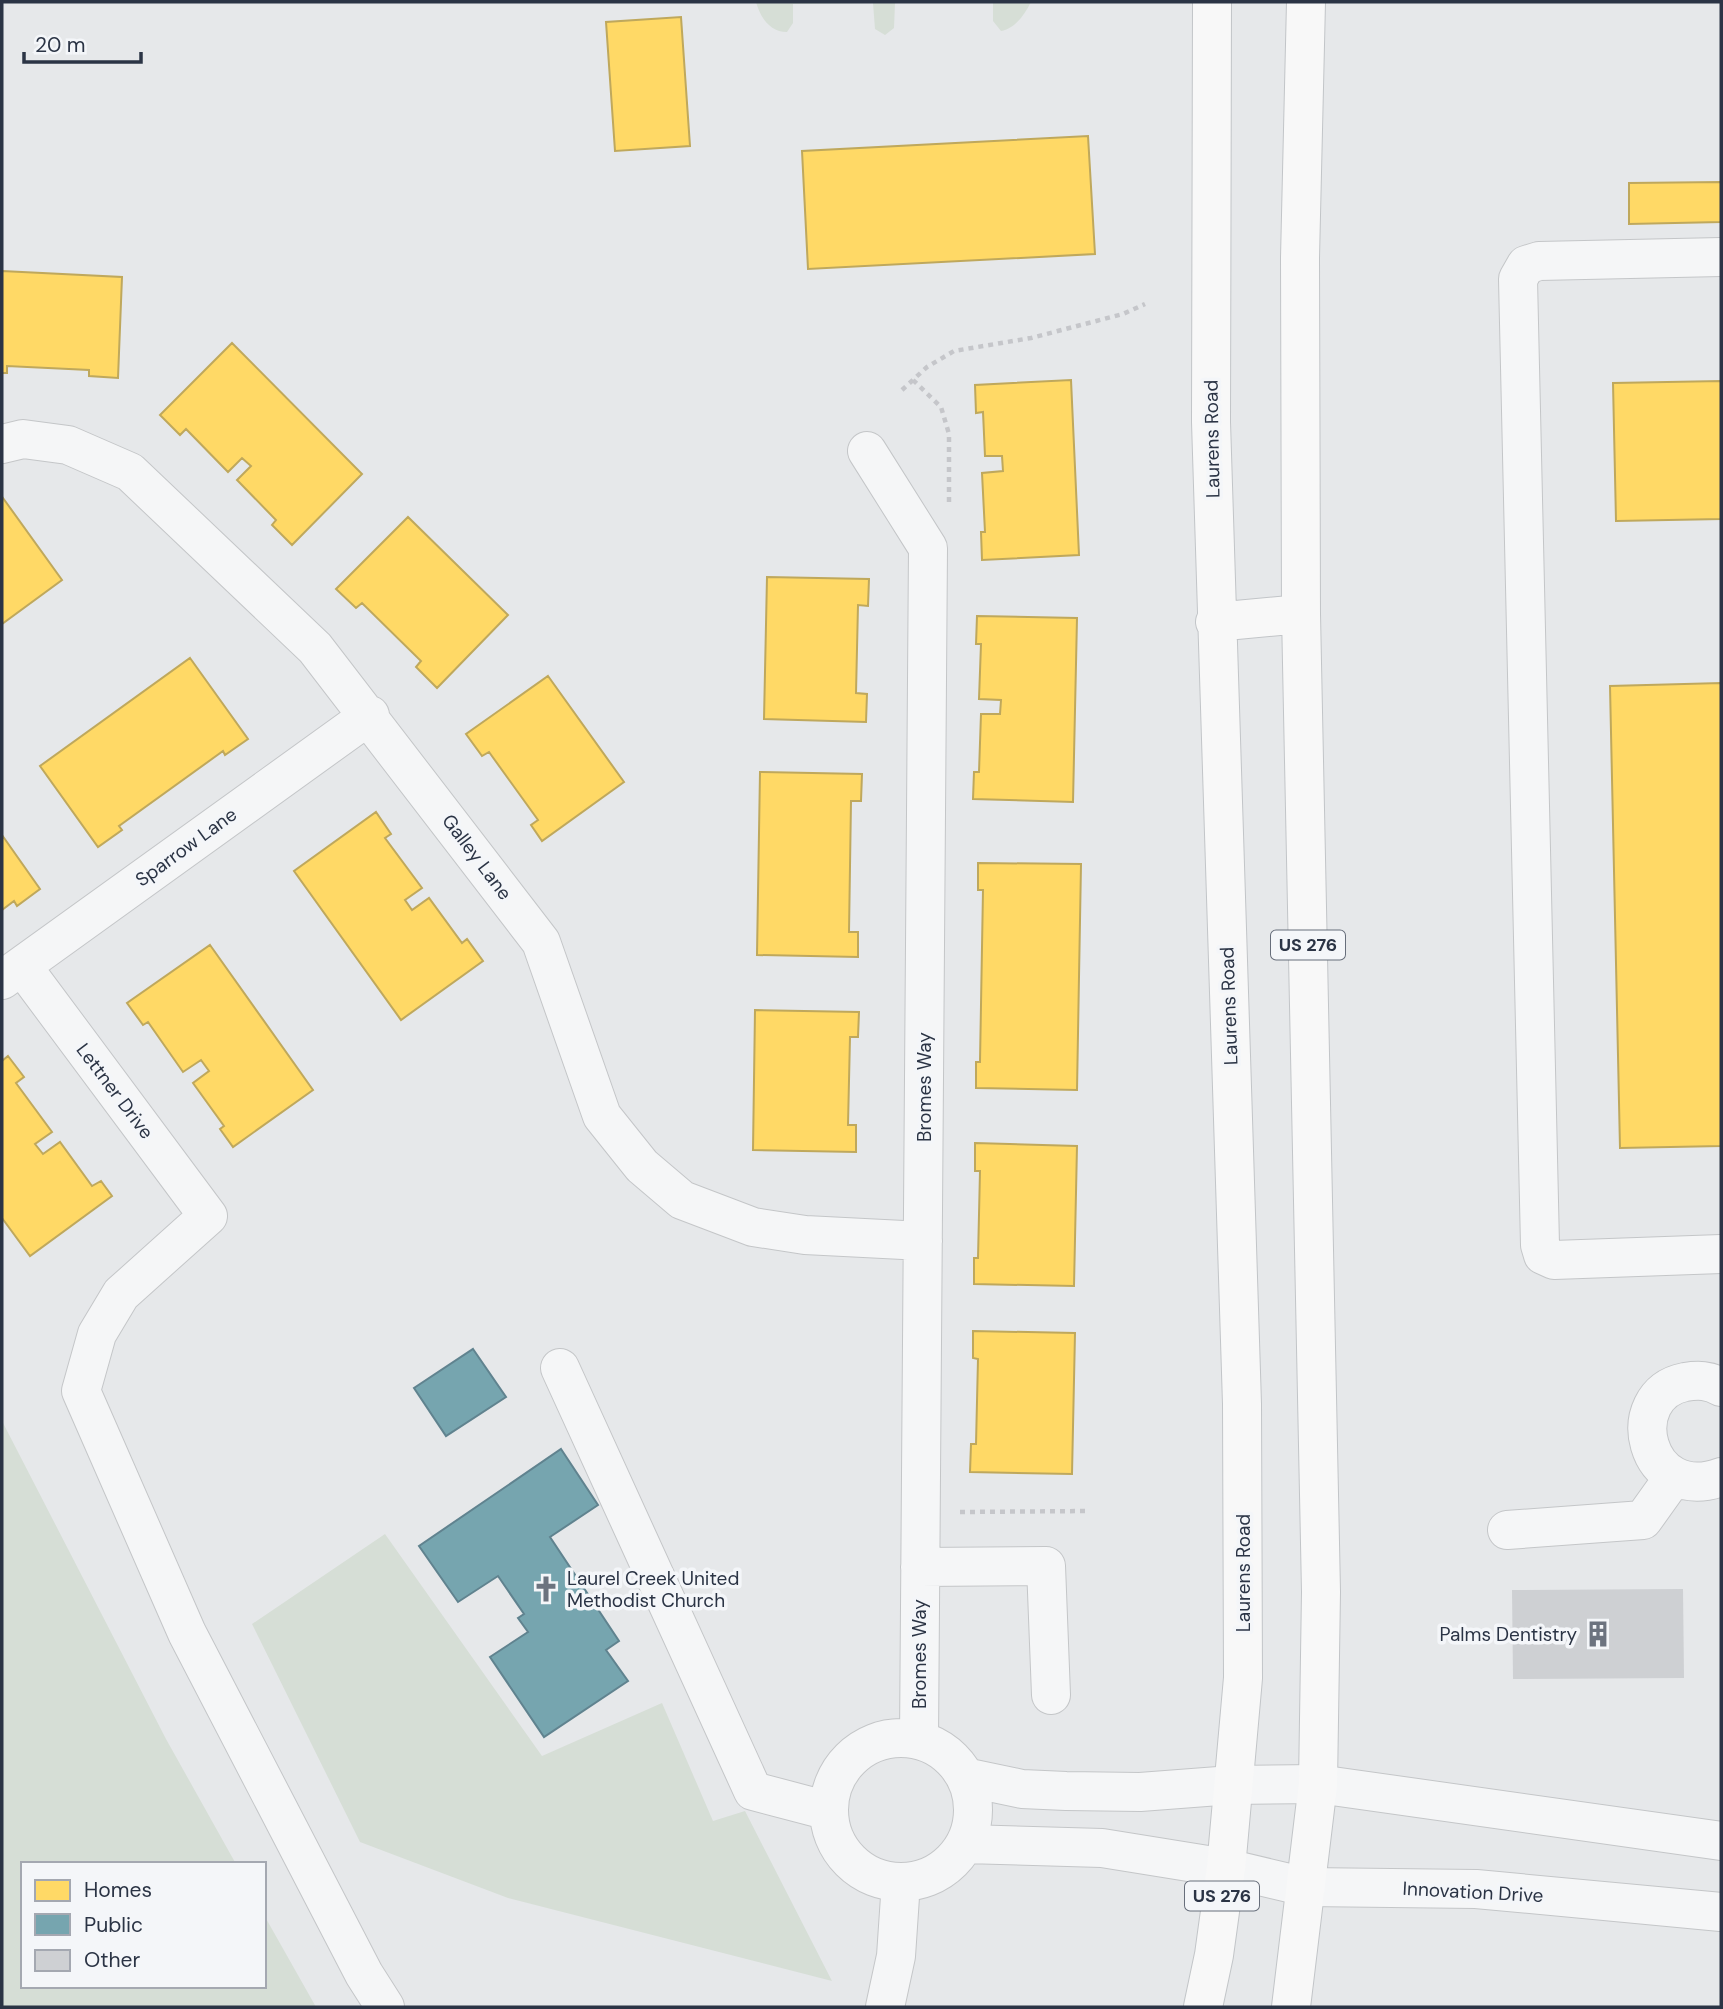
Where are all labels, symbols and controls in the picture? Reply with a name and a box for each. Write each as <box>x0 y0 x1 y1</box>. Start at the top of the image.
scale bar <box>24 21 142 65</box>
text: 20 m <box>35 31 86 59</box>
street label: Laurens Road <box>1198 380 1226 498</box>
street label: Sparrow Lane <box>130 802 242 892</box>
street label: Galley Lane <box>437 809 517 905</box>
road number: US 276 <box>1271 930 1345 960</box>
street label: Laurens Road <box>1214 946 1244 1066</box>
street label: Bromes Way <box>912 1032 937 1142</box>
street label: Lettner Drive <box>71 1038 159 1144</box>
street label: Laurens Road <box>1231 1514 1256 1632</box>
place label: Laurel Creek United Methodist Church <box>567 1566 739 1613</box>
church icon: Laurel Creek United Methodist Church <box>531 1574 561 1604</box>
street label: Bromes Way <box>907 1599 932 1709</box>
building icon: Palms Dentistry <box>1583 1619 1613 1649</box>
place label: Palms Dentistry <box>1439 1622 1577 1647</box>
legend <box>21 1862 266 1988</box>
text: Homes <box>84 1876 152 1904</box>
street label: Innovation Drive <box>1402 1876 1544 1908</box>
road number: US 276 <box>1185 1882 1259 1910</box>
text: Public <box>84 1911 143 1939</box>
text: Other <box>84 1946 140 1974</box>

